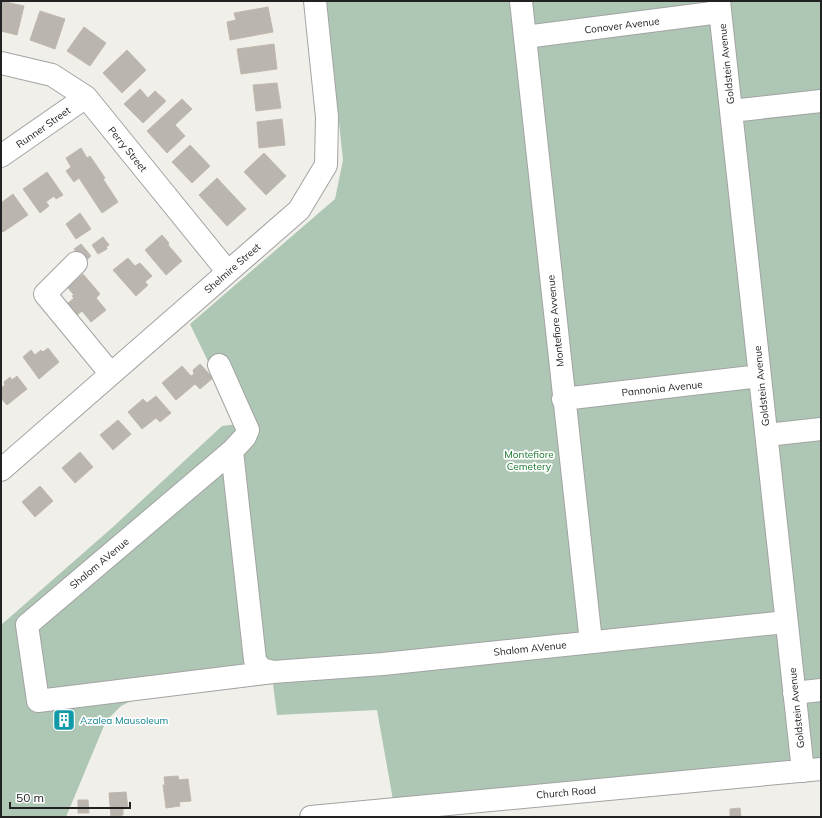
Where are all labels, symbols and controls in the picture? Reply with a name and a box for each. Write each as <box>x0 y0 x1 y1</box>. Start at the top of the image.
street label: Conover Avenue <box>584 14 660 37</box>
street label: Goldstein Avenue <box>716 23 737 105</box>
street label: Runner Street <box>13 104 74 151</box>
street label: Perry Street <box>105 124 150 175</box>
street label: Shelmire Street <box>202 240 264 296</box>
street label: Montefiore Avvenue <box>544 274 567 368</box>
street label: Goldstein Avenue <box>751 345 772 427</box>
street label: Pannonia Avenue <box>621 378 703 399</box>
park label: Montefiore Cemetery <box>504 448 554 473</box>
street label: Shalom AVenue <box>67 535 132 592</box>
street label: Shalom AVenue <box>493 638 567 659</box>
street label: Goldstein Avenue <box>786 667 807 749</box>
building icon: Azalea Mausoleum <box>51 707 77 733</box>
place label: Azalea Mausoleum <box>80 714 169 727</box>
street label: Church Road <box>536 783 596 802</box>
scale bar <box>10 784 130 810</box>
text: 50 m <box>16 790 44 805</box>

